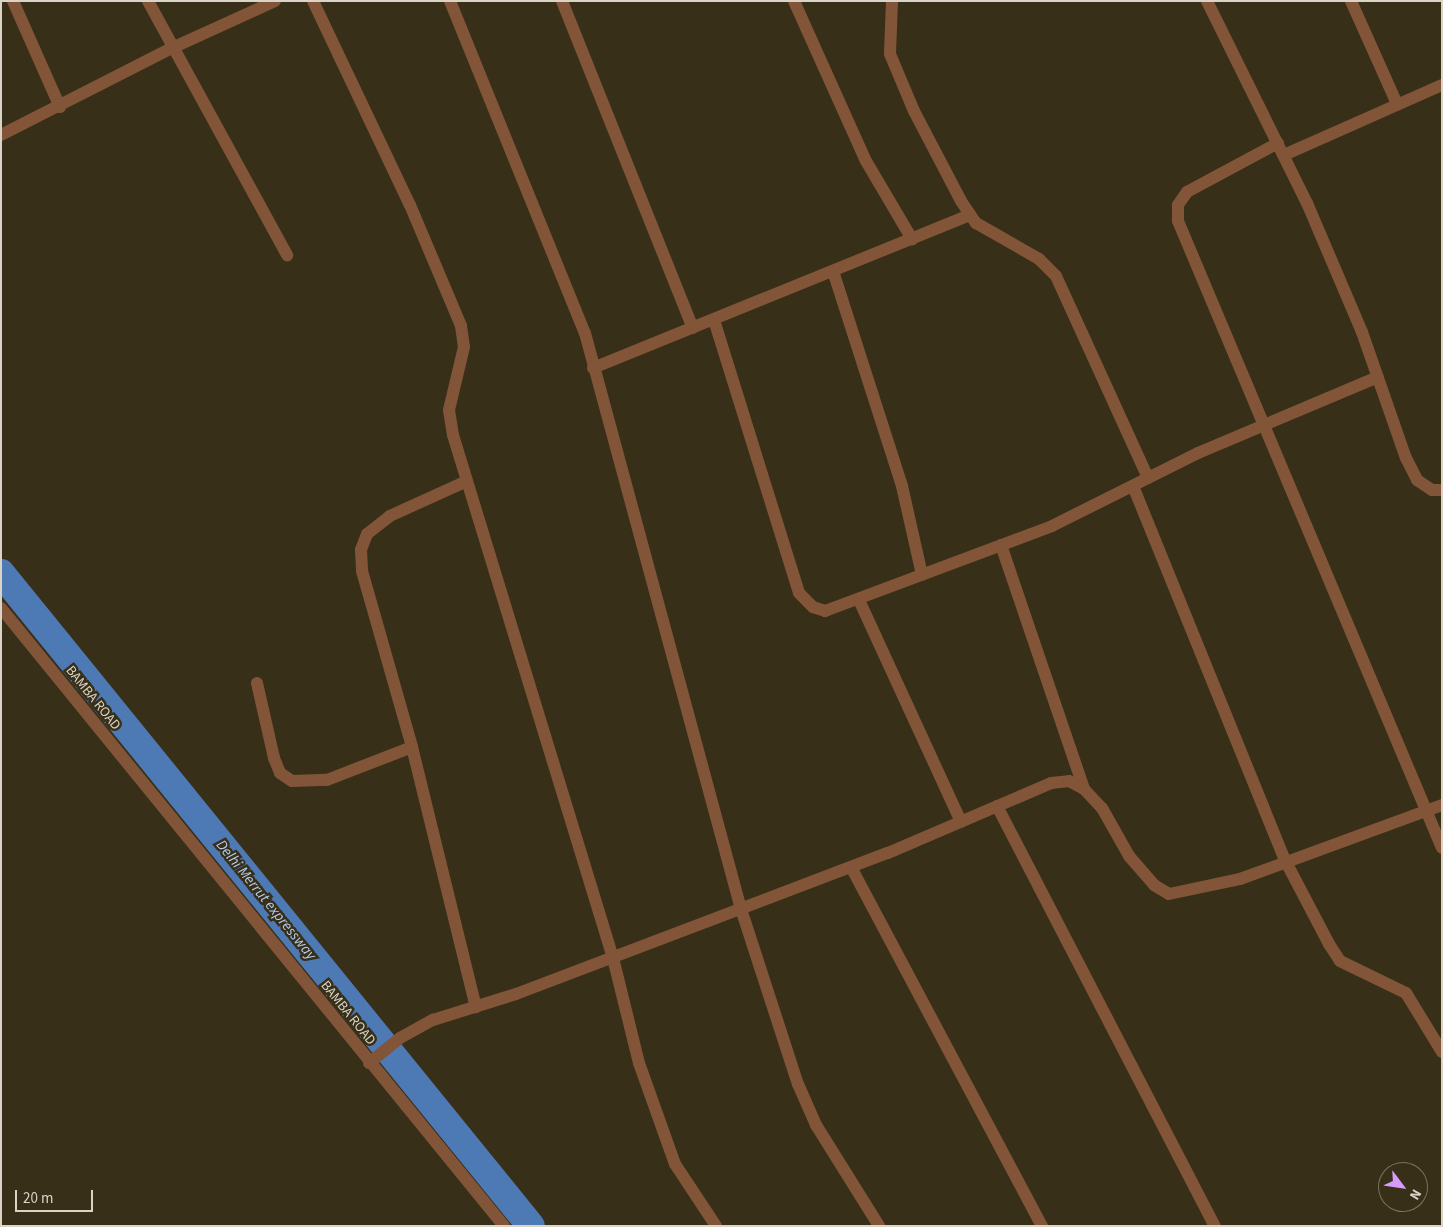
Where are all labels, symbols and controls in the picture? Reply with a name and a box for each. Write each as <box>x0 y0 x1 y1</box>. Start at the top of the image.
street label: BAMBA ROAD <box>62 662 124 734</box>
water label: Delhi Merrut expressway <box>212 836 320 964</box>
street label: BAMBA ROAD <box>317 977 379 1049</box>
north arrow <box>1378 1162 1428 1212</box>
scale bar <box>18 1180 95 1212</box>
text: N <box>1404 1185 1426 1203</box>
text: 20 m <box>23 1188 53 1209</box>

